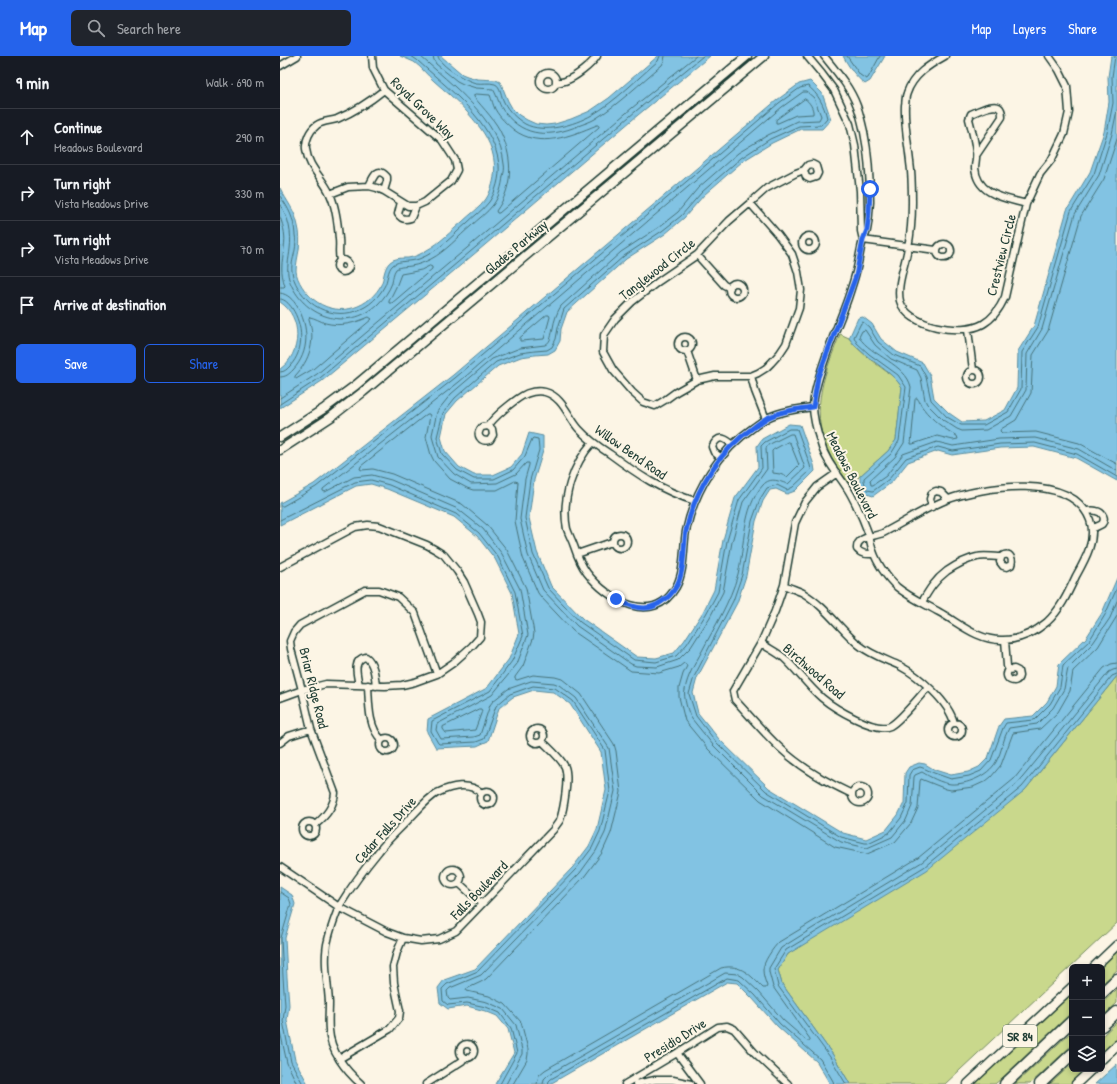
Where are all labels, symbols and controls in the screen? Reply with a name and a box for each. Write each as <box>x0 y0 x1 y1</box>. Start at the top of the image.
search box <box>71 10 351 46</box>
text: Map <box>20 15 47 41</box>
icon: search <box>85 17 107 39</box>
text: Search here <box>117 18 181 39</box>
text: Map <box>971 19 991 38</box>
text: Layers <box>1013 19 1046 38</box>
text: Share <box>1068 19 1097 38</box>
text: 9 min <box>16 71 49 94</box>
street label: Royal Grove Way <box>386 72 460 144</box>
text: Walk · 690 m <box>206 73 264 91</box>
text: Continue <box>54 117 102 138</box>
icon: ahead <box>16 126 38 148</box>
text: 290 m <box>235 128 264 146</box>
text: Meadows Boulevard <box>54 138 142 156</box>
text: Turn right <box>54 173 110 194</box>
route start <box>861 180 879 198</box>
icon: right <box>16 182 38 204</box>
text: 330 m <box>235 184 264 202</box>
text: Vista Meadows Drive <box>54 194 149 212</box>
street label: Crestview Circle <box>981 212 1020 298</box>
street label: Glades Parkway <box>480 215 552 279</box>
text: Turn right <box>54 229 110 250</box>
street label: Tanglewood Circle <box>615 233 699 305</box>
icon: right <box>16 238 38 260</box>
text: 70 m <box>240 240 264 258</box>
text: Vista Meadows Drive <box>54 250 149 268</box>
icon: arrive <box>16 294 38 316</box>
text: Arrive at destination <box>54 294 166 315</box>
button: Save <box>16 344 136 383</box>
button: Share <box>144 344 264 383</box>
street label: Willow Bend Road <box>592 420 671 484</box>
street label: Meadows Boulevard <box>822 428 883 522</box>
route end <box>607 590 625 608</box>
street label: Birchwood Road <box>779 638 850 703</box>
street label: Briar Ridge Road <box>294 645 334 731</box>
street label: Cedar Falls Drive <box>349 792 420 867</box>
street label: Falls Boulevard <box>445 856 512 924</box>
map controls <box>1069 964 1105 1072</box>
button: + <box>1069 964 1105 1000</box>
button: − <box>1069 1000 1105 1036</box>
street label: Presidio Drive <box>640 1013 710 1066</box>
road number: SR 84 <box>1003 1025 1037 1047</box>
button: layers <box>1069 1036 1105 1072</box>

